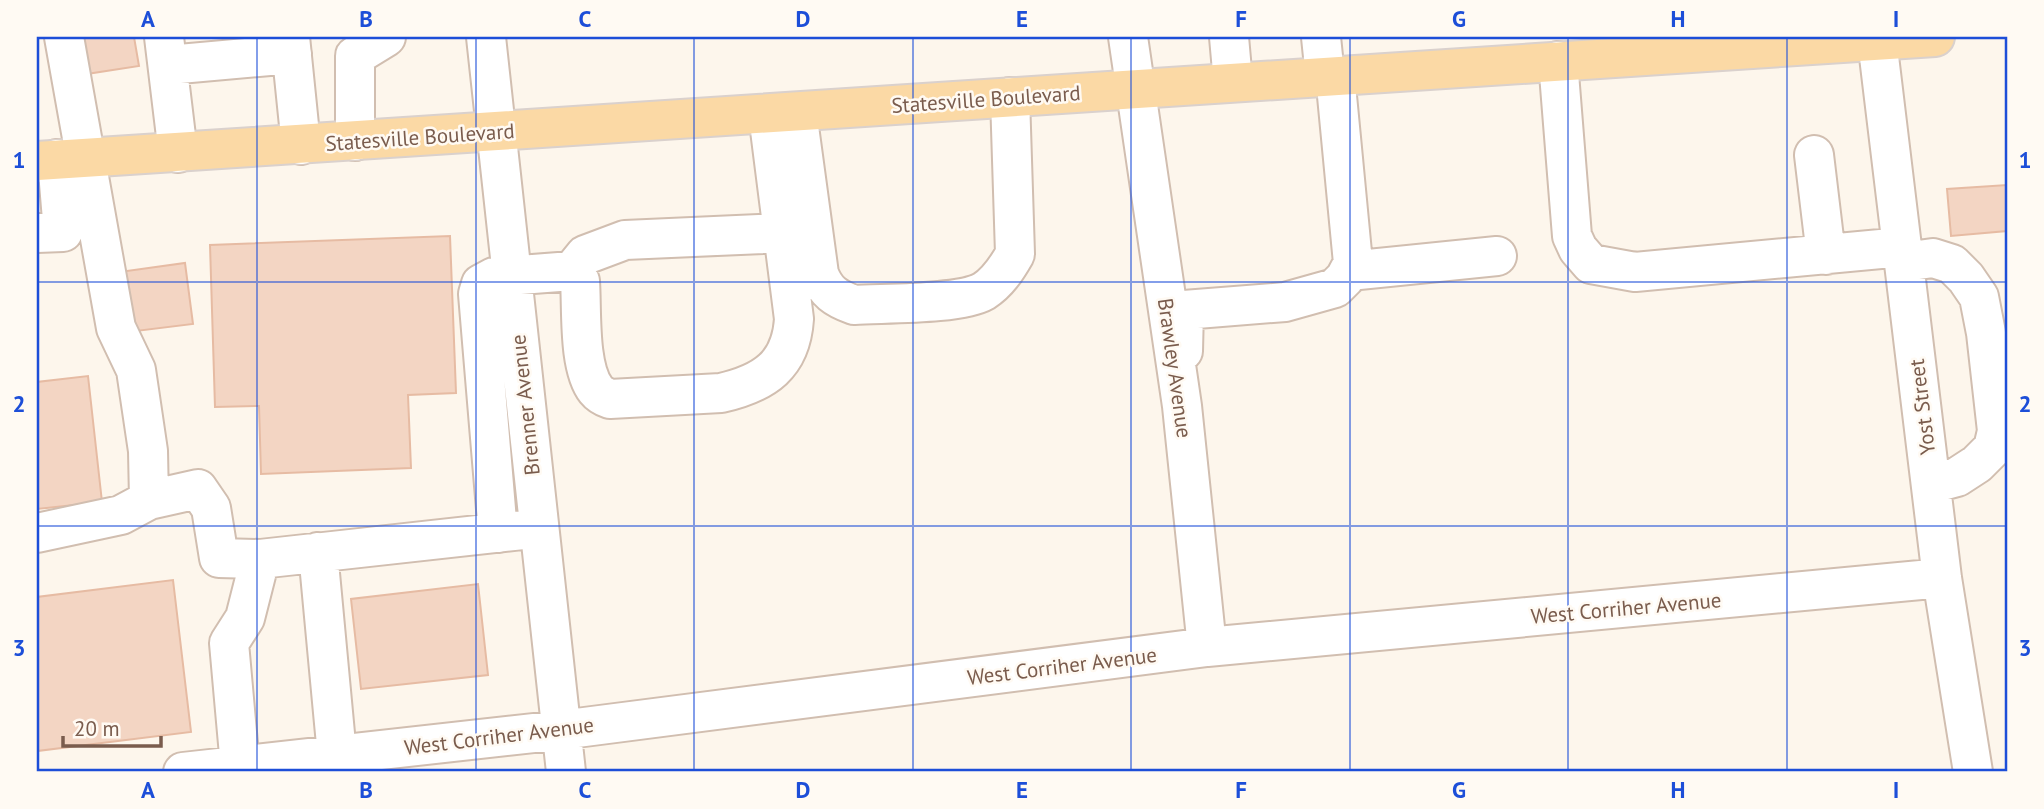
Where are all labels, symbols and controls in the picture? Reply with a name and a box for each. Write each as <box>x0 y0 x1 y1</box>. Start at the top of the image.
text: A <box>141 4 155 33</box>
text: B <box>359 4 373 33</box>
text: C <box>579 4 592 33</box>
text: D <box>796 4 810 33</box>
text: E <box>1016 4 1028 33</box>
text: F <box>1235 4 1247 33</box>
text: G <box>1452 4 1466 33</box>
text: H <box>1671 4 1685 33</box>
text: I <box>1893 4 1899 33</box>
street label: Statesville Boulevard <box>891 79 1081 119</box>
street label: Statesville Boulevard <box>325 117 515 157</box>
text: 1 <box>12 145 26 174</box>
text: 1 <box>2018 145 2032 174</box>
street label: Brawley Avenue <box>1152 296 1198 440</box>
street label: Brenner Avenue <box>504 333 546 477</box>
street label: Yost Street <box>1903 358 1941 456</box>
text: 2 <box>12 389 26 418</box>
text: 2 <box>2018 389 2032 418</box>
street label: West Corriher Avenue <box>1530 586 1722 630</box>
text: 3 <box>12 633 26 662</box>
text: 3 <box>2018 633 2032 662</box>
street label: West Corriher Avenue <box>966 641 1158 691</box>
scale bar <box>63 704 161 748</box>
street label: West Corriher Avenue <box>403 711 595 761</box>
text: 20 m <box>74 715 120 742</box>
text: A <box>141 775 155 804</box>
text: B <box>359 775 373 804</box>
text: C <box>579 775 592 804</box>
text: D <box>796 775 810 804</box>
text: E <box>1016 775 1028 804</box>
text: F <box>1235 775 1247 804</box>
text: G <box>1452 775 1466 804</box>
text: H <box>1671 775 1685 804</box>
text: I <box>1893 775 1899 804</box>

